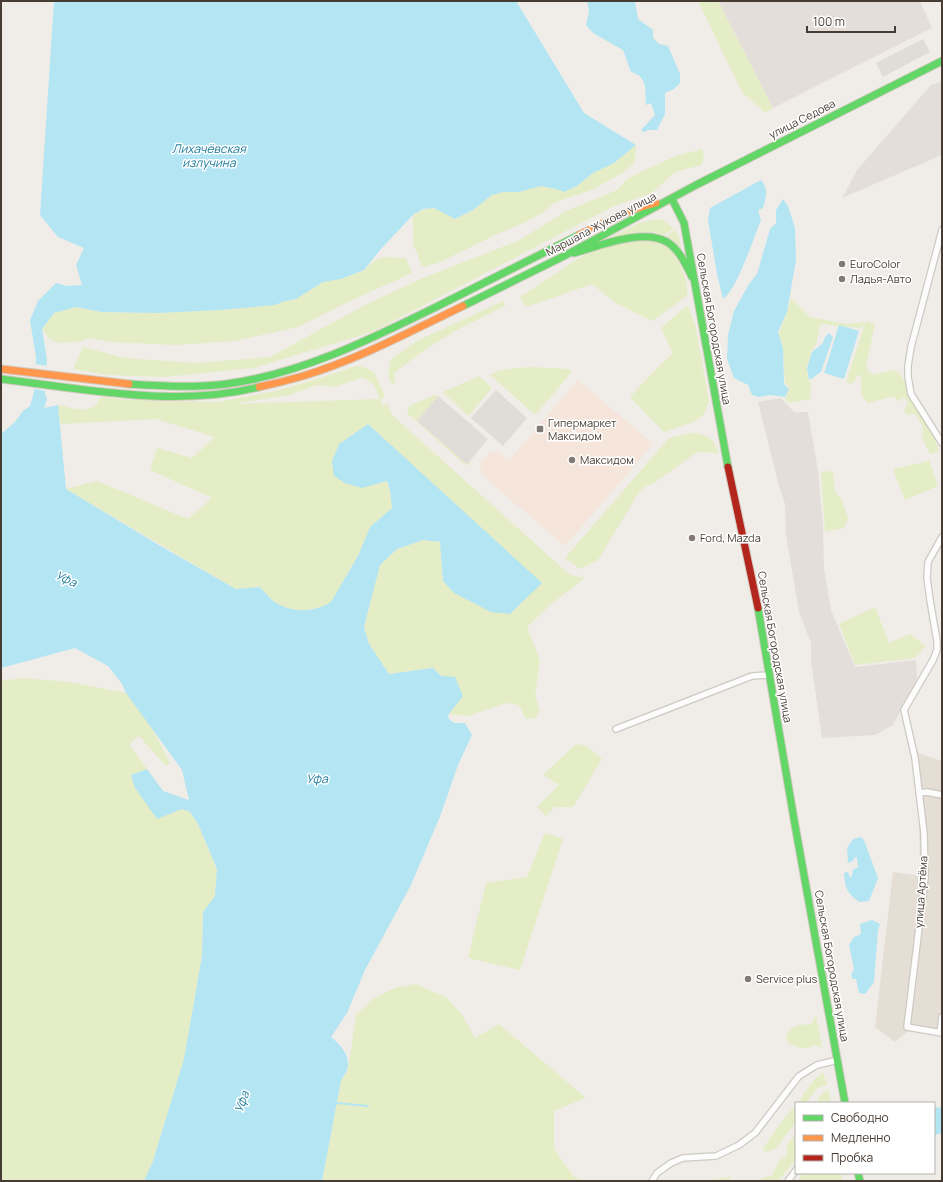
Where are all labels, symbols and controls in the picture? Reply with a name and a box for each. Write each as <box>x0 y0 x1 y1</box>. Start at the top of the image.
scale bar <box>807 8 895 34</box>
text: 100 m <box>813 13 845 30</box>
street label: улица Седова <box>766 95 838 142</box>
water label: Лихачёвская излучина <box>172 140 247 171</box>
street label: Маршала Жукова улица <box>543 188 659 259</box>
street label: Сельская Богородская улица <box>694 252 735 406</box>
place label: EuroColor <box>850 256 901 271</box>
marker: EuroColor <box>837 259 847 269</box>
place label: Ладья-Авто <box>850 271 912 286</box>
marker: Ладья-Авто <box>837 274 847 284</box>
place label: Гипермаркет Максидом <box>548 415 617 443</box>
marker: Гипермаркет Максидом <box>535 424 545 434</box>
place label: Максидом <box>580 452 634 467</box>
marker: Максидом <box>567 455 577 465</box>
place label: Ford, Mazda <box>700 530 761 545</box>
marker: Ford, Mazda <box>687 533 697 543</box>
water label: Уфа <box>53 566 81 591</box>
street label: Сельская Богородская улица <box>755 570 796 724</box>
water label: Уфа <box>306 770 329 787</box>
street label: улица Артёма <box>910 855 931 929</box>
street label: Сельская Богородская улица <box>812 889 853 1043</box>
place label: Service plus <box>756 971 818 986</box>
marker: Service plus <box>743 974 753 984</box>
water label: Уфа <box>230 1087 254 1115</box>
legend <box>795 1102 935 1174</box>
text: Свободно <box>831 1109 889 1126</box>
text: Медленно <box>831 1129 891 1146</box>
text: Пробка <box>831 1149 873 1166</box>

